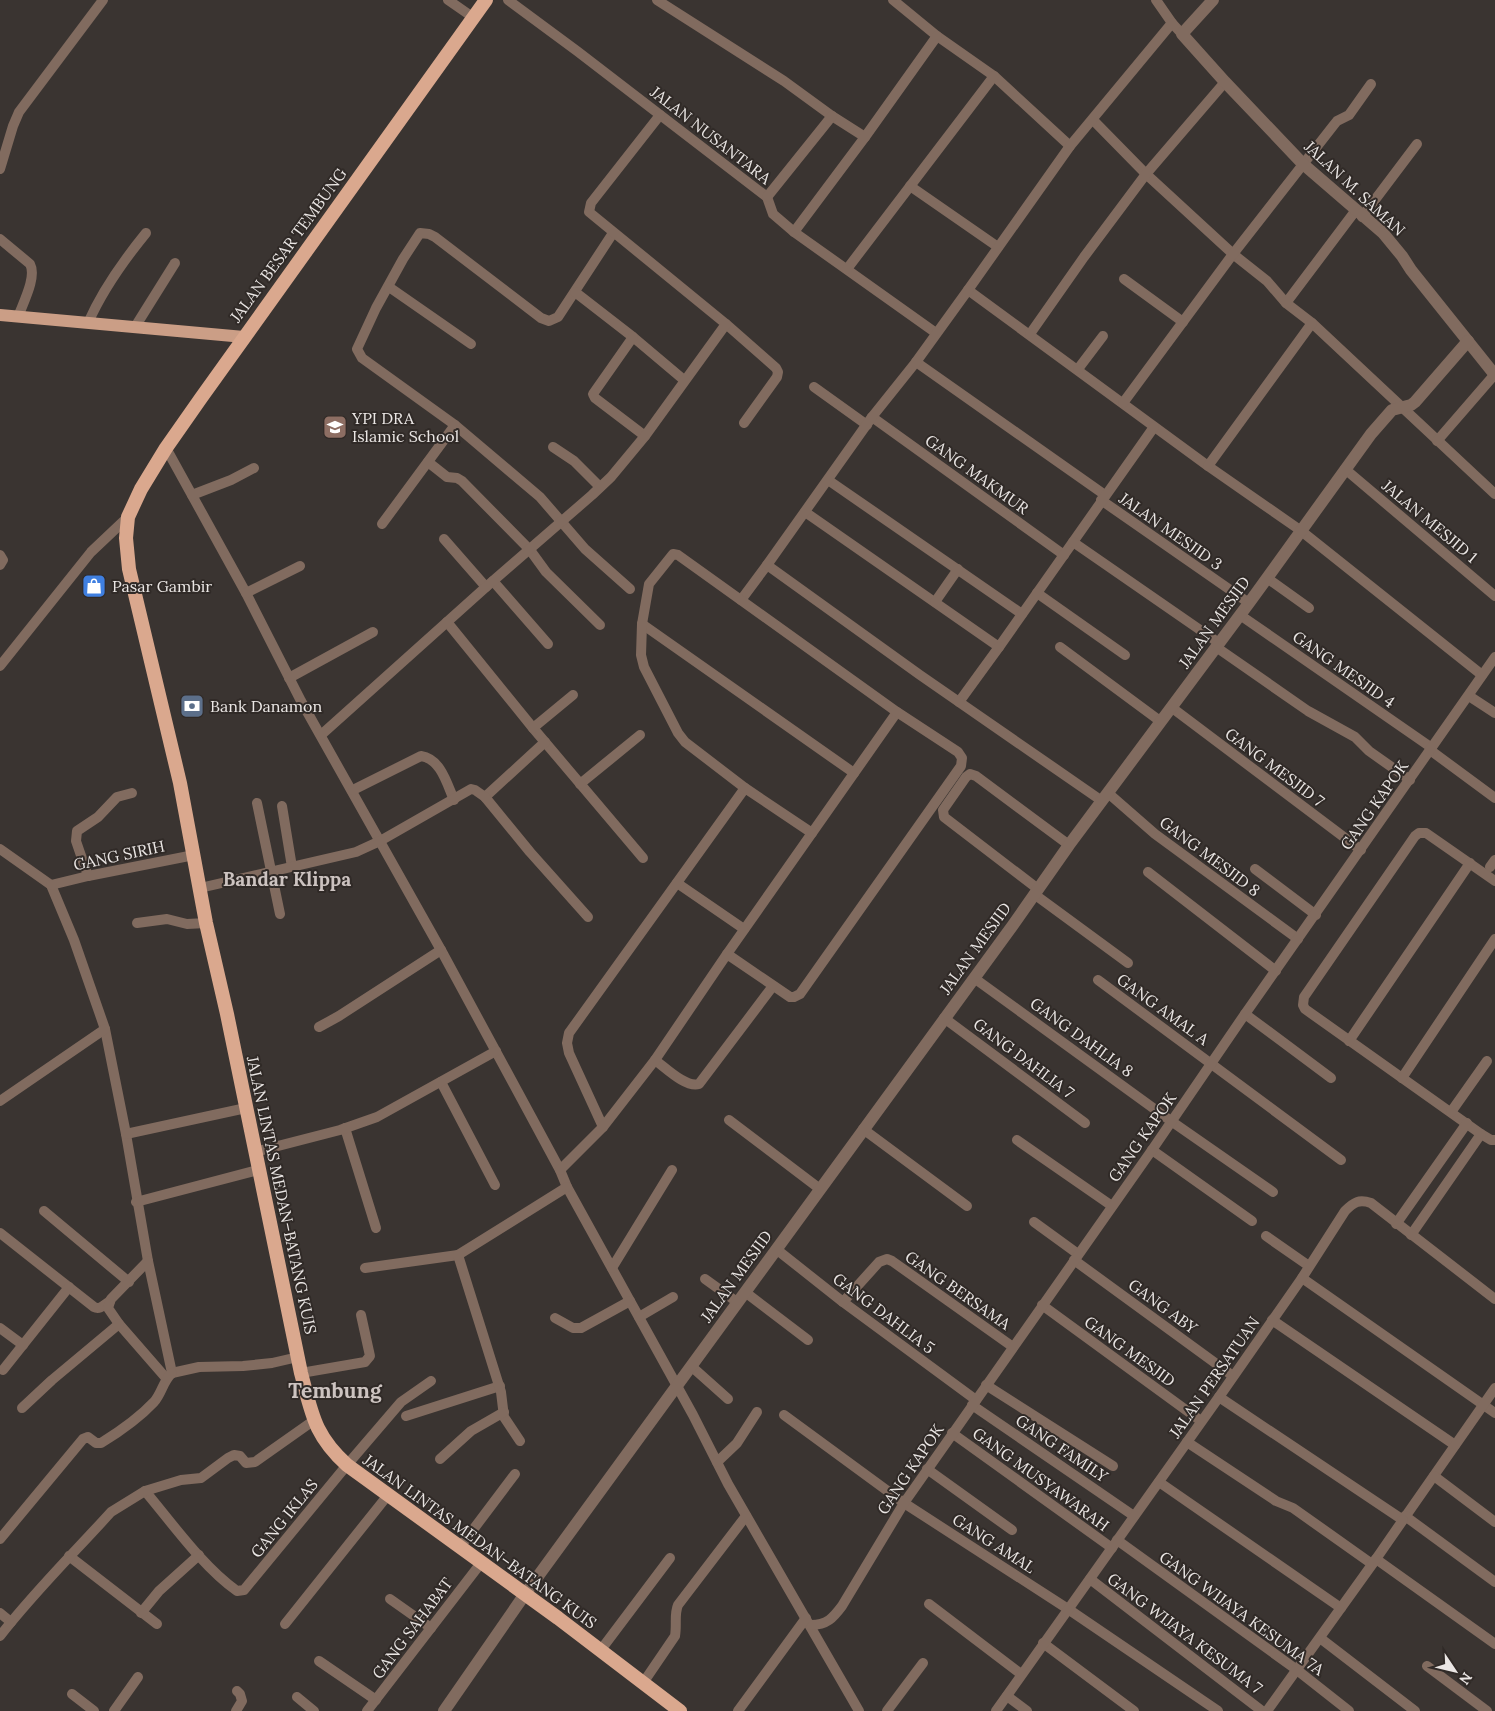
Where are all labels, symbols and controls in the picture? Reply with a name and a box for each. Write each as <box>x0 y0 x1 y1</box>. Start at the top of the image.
street label: JALAN NUSANTARA <box>646 81 776 189</box>
street label: JALAN M. SAMAN <box>1300 136 1409 240</box>
street label: JALAN BESAR TEMBUNG <box>225 164 351 327</box>
place label: YPI DRA Islamic School <box>351 408 459 446</box>
school or university icon: YPI DRA Islamic School <box>322 414 348 440</box>
street label: GANG MAKMUR <box>921 430 1033 519</box>
street label: JALAN MESJID 1 <box>1377 475 1482 567</box>
street label: JALAN MESJID 3 <box>1115 487 1227 574</box>
street label: JALAN MESJID <box>1173 572 1254 673</box>
shop icon: Pasar Gambir <box>81 573 107 599</box>
place label: Pasar Gambir <box>112 576 212 596</box>
street label: GANG MESJID 4 <box>1289 626 1399 712</box>
bank icon: Bank Danamon <box>179 693 205 719</box>
place label: Bank Danamon <box>210 696 322 716</box>
street label: GANG MESJID 7 <box>1221 723 1329 811</box>
street label: GANG KAPOK <box>1336 756 1412 854</box>
street label: GANG MESJID 8 <box>1156 812 1264 900</box>
street label: GANG SIRIH <box>71 836 167 874</box>
district label: Bandar Klippa <box>223 867 351 891</box>
street label: JALAN MESJID <box>934 898 1015 999</box>
street label: GANG AMAL A <box>1113 969 1214 1050</box>
street label: GANG DAHLIA 8 <box>1026 993 1138 1081</box>
street label: GANG DAHLIA 7 <box>970 1014 1079 1103</box>
street label: JALAN LINTAS MEDAN–BATANG KUIS <box>243 1053 321 1336</box>
street label: GANG KAPOK <box>1104 1088 1180 1186</box>
street label: JALAN MESJID <box>695 1226 776 1327</box>
street label: GANG BERSAMA <box>901 1246 1015 1334</box>
street label: GANG DAHLIA 5 <box>829 1268 939 1358</box>
street label: GANG ABY <box>1125 1274 1202 1338</box>
street label: GANG MESJID <box>1081 1311 1179 1391</box>
street label: JALAN PERSATUAN <box>1164 1312 1263 1442</box>
district label: Tembung <box>288 1377 383 1404</box>
street label: GANG FAMILY <box>1012 1410 1113 1487</box>
street label: GANG KAPOK <box>872 1420 948 1518</box>
street label: GANG MUSYAWARAH <box>969 1423 1113 1535</box>
street label: JALAN LINTAS MEDAN–BATANG KUIS <box>359 1449 601 1632</box>
street label: GANG IKLAS <box>246 1475 322 1561</box>
street label: GANG AMAL <box>949 1509 1039 1577</box>
street label: GANG WIJAYA KESUMA 7A <box>1156 1547 1328 1679</box>
street label: GANG WIJAYA KESUMA 7 <box>1104 1568 1266 1698</box>
street label: GANG SAHABAT <box>367 1573 457 1683</box>
north arrow <box>1430 1646 1480 1696</box>
text: N <box>1455 1669 1476 1688</box>

